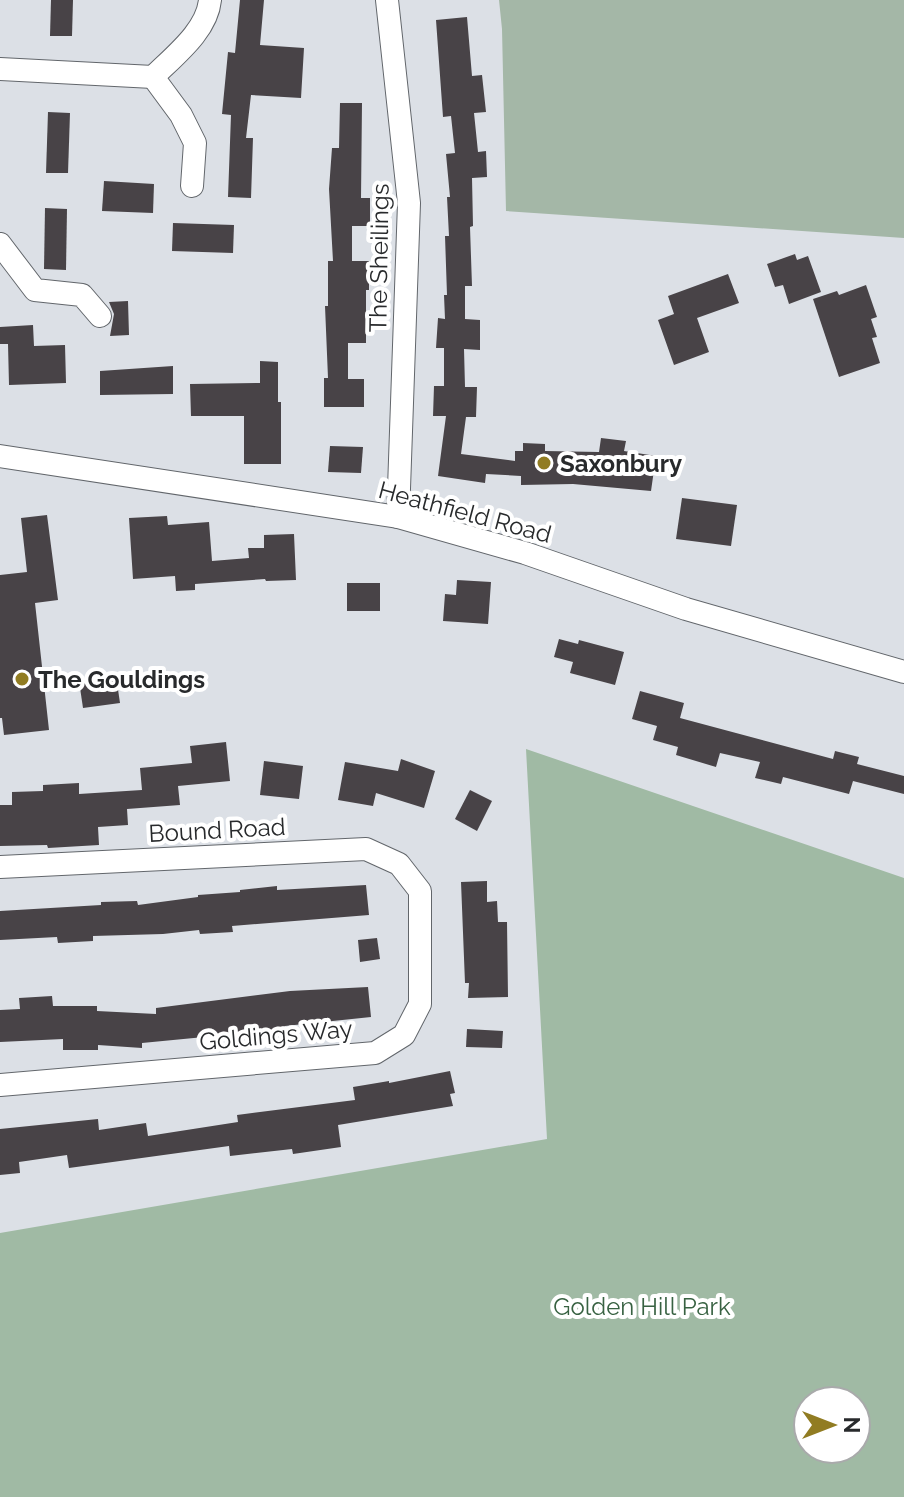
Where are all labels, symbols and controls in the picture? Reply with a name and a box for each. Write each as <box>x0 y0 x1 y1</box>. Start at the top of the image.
street label: The Sheilings <box>363 183 395 333</box>
place label: Saxonbury <box>560 449 682 478</box>
marker: Saxonbury <box>535 454 553 472</box>
street label: Heathfield Road <box>375 475 555 549</box>
place label: The Gouldings <box>38 665 205 694</box>
marker: The Gouldings <box>13 670 31 688</box>
street label: Bound Road <box>148 812 286 848</box>
street label: Goldings Way <box>198 1014 354 1056</box>
park label: Golden Hill Park <box>553 1292 731 1321</box>
north arrow <box>792 1385 872 1465</box>
text: N <box>839 1417 865 1433</box>

